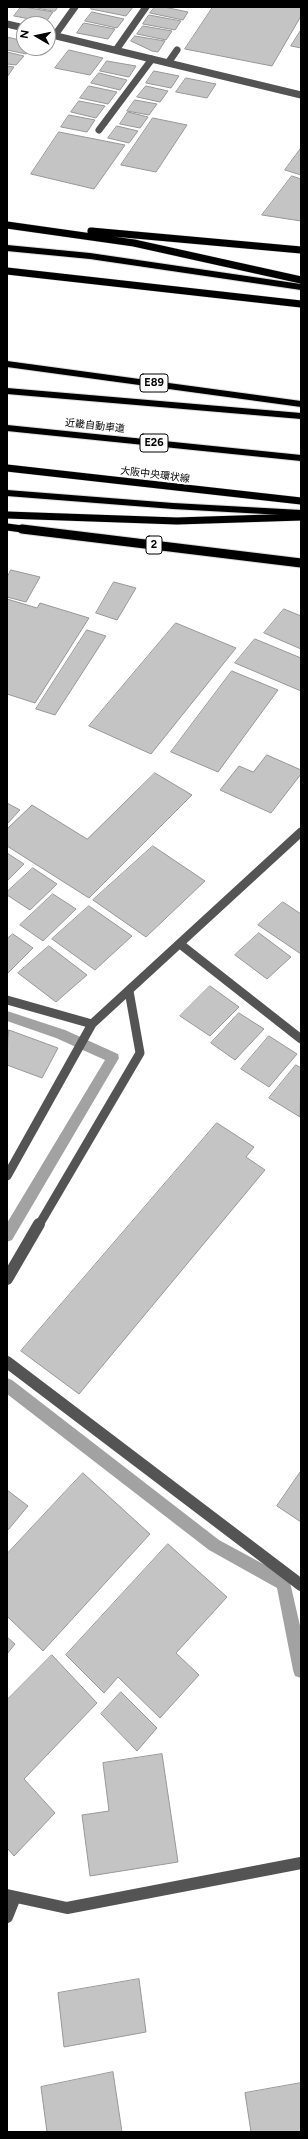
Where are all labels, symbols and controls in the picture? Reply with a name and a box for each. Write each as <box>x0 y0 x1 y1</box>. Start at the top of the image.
north arrow <box>16 16 56 56</box>
text: N <box>18 29 32 39</box>
road number: E89 <box>140 374 168 392</box>
street label: 近畿自動車道 <box>65 417 125 435</box>
road number: E26 <box>140 434 168 452</box>
street label: 大阪中央環状線 <box>120 465 190 485</box>
road number: 2 <box>146 536 162 554</box>

